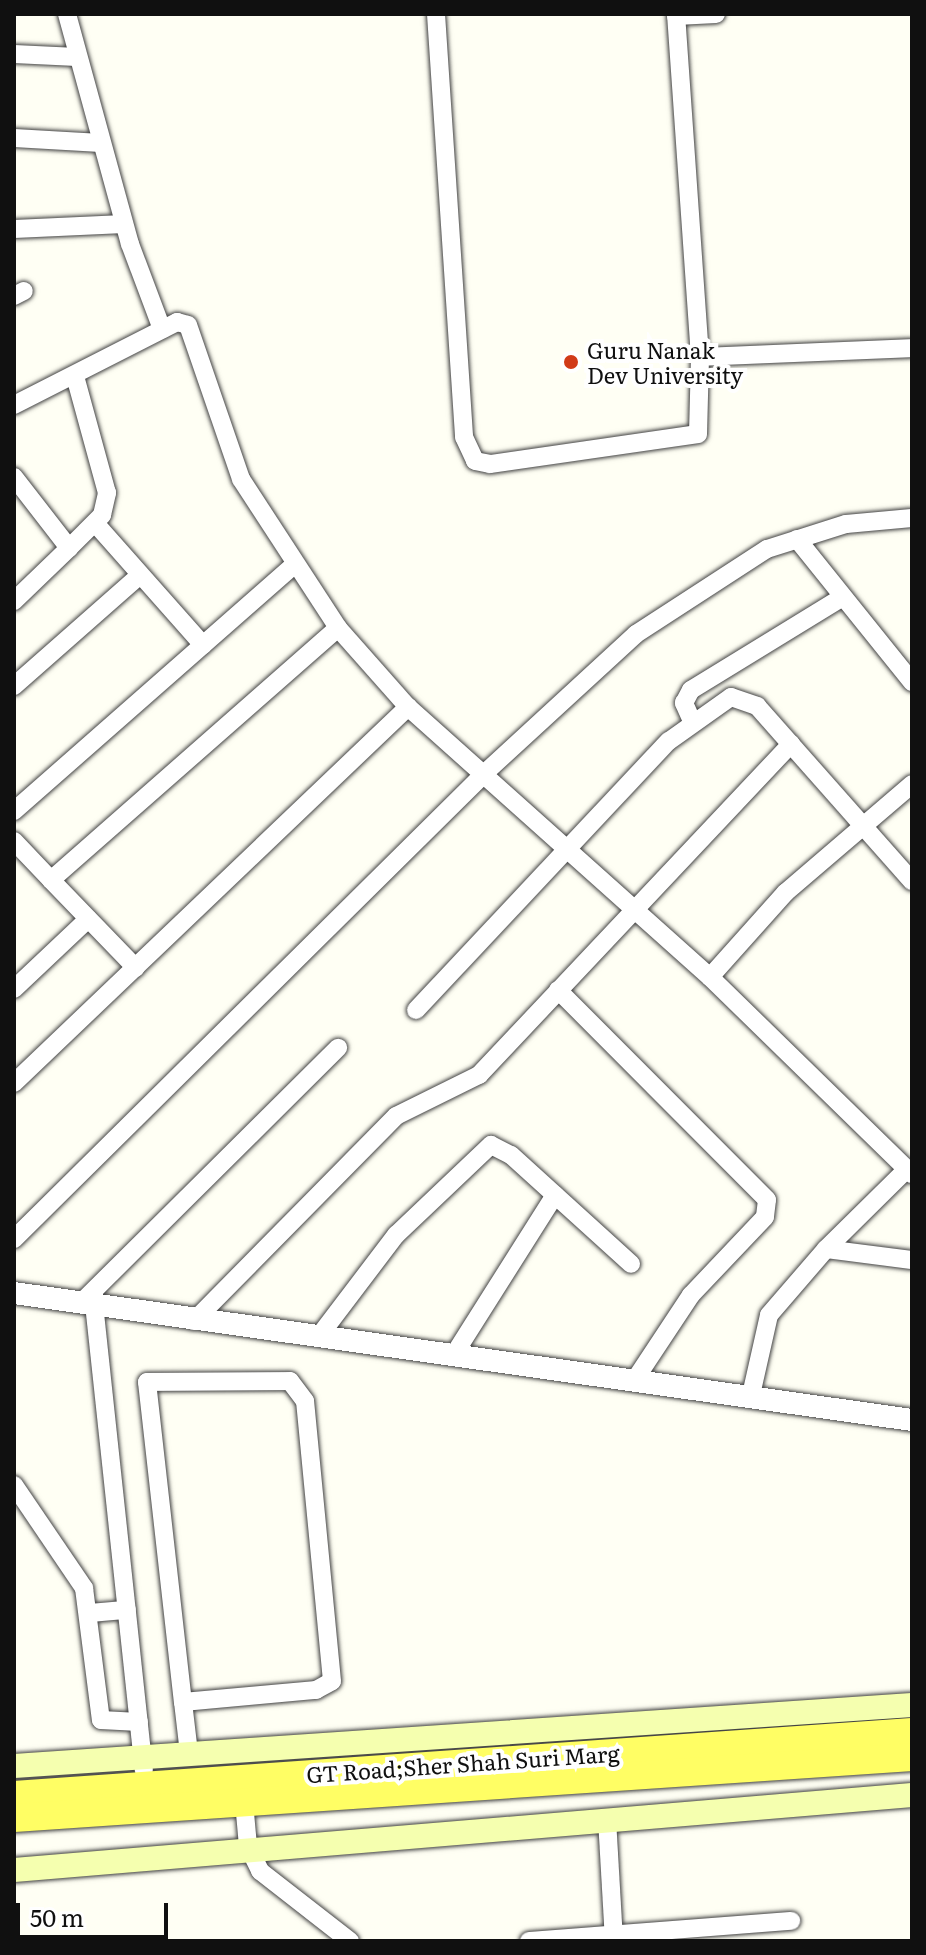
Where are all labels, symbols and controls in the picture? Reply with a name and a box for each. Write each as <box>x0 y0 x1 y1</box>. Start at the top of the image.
place label: Guru Nanak Dev University <box>587 336 743 388</box>
marker: Guru Nanak Dev University <box>562 353 580 371</box>
street label: GT Road;Sher Shah Suri Marg <box>305 1739 621 1787</box>
scale bar <box>20 1887 172 1937</box>
text: 50 m <box>30 1899 84 1934</box>

